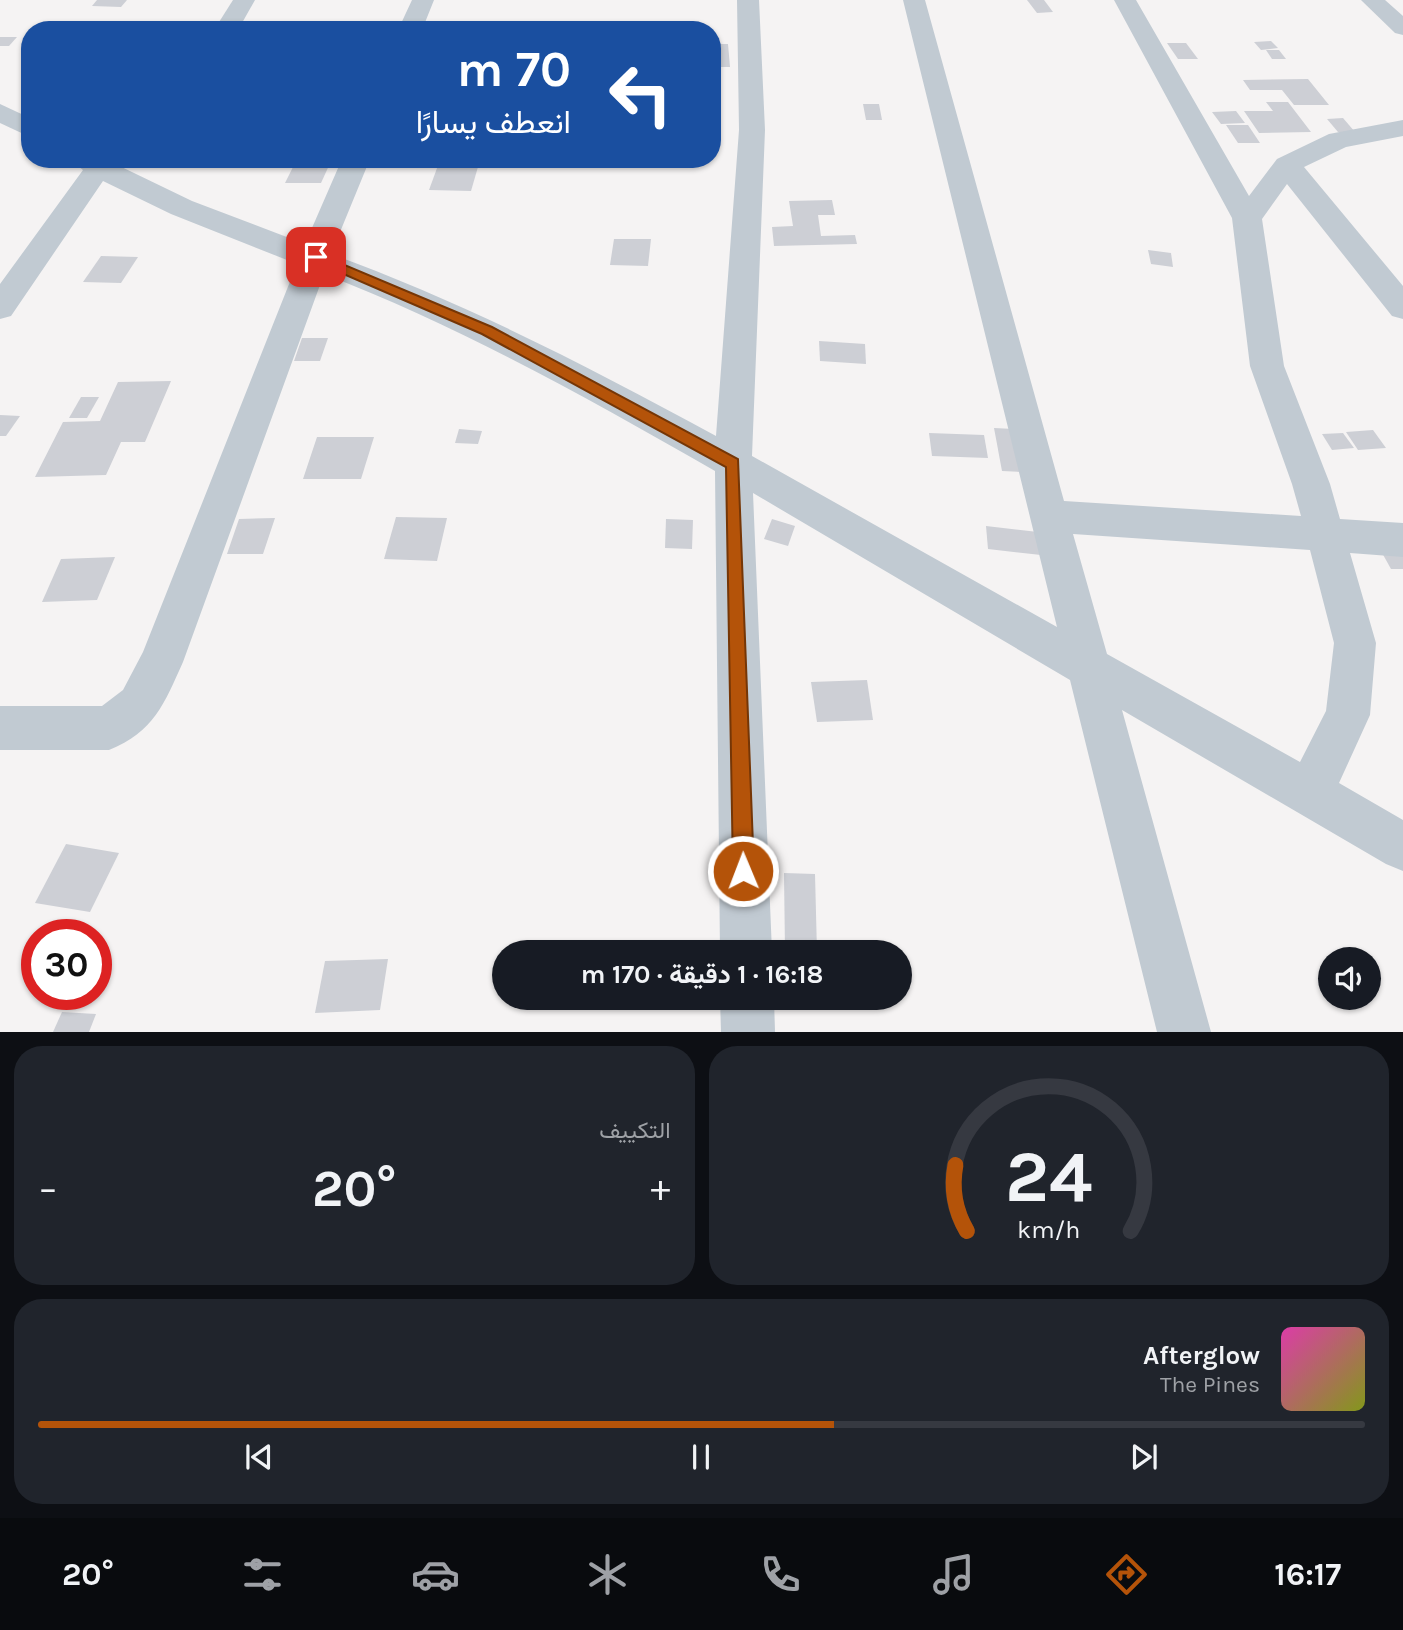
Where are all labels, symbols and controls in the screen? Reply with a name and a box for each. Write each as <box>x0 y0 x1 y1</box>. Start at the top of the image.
text: 70 m <box>457 41 571 98</box>
icon: left <box>595 49 686 140</box>
text: انعطف يسارًا <box>416 104 571 141</box>
pin <box>286 227 346 287</box>
icon: arrive <box>297 238 335 276</box>
position arrow <box>706 834 780 908</box>
speed limit sign: 30 <box>21 919 112 1010</box>
map controls <box>1318 947 1381 1010</box>
button: sound <box>1318 947 1381 1010</box>
text: 16:18 · 1 دقيقة · 170 m <box>581 959 823 990</box>
text: التكييف <box>599 1117 671 1144</box>
text: 24 <box>1005 1135 1092 1220</box>
text: 20° <box>312 1158 397 1219</box>
text: − <box>38 1166 58 1211</box>
text: + <box>651 1166 671 1211</box>
text: km/h <box>1017 1215 1080 1244</box>
text: Afterglow <box>1143 1340 1260 1371</box>
text: The Pines <box>1160 1371 1260 1398</box>
icon: previous <box>240 1438 278 1476</box>
icon: pause <box>682 1438 720 1476</box>
icon: next <box>1125 1438 1163 1476</box>
icon: filters <box>238 1550 287 1599</box>
icon: car <box>411 1550 460 1599</box>
icon: climate <box>583 1550 632 1599</box>
icon: phone <box>756 1550 805 1599</box>
icon: music <box>929 1550 978 1599</box>
icon: directions <box>1102 1550 1151 1599</box>
text: 20° <box>62 1556 114 1593</box>
text: 16:17 <box>1274 1556 1341 1593</box>

